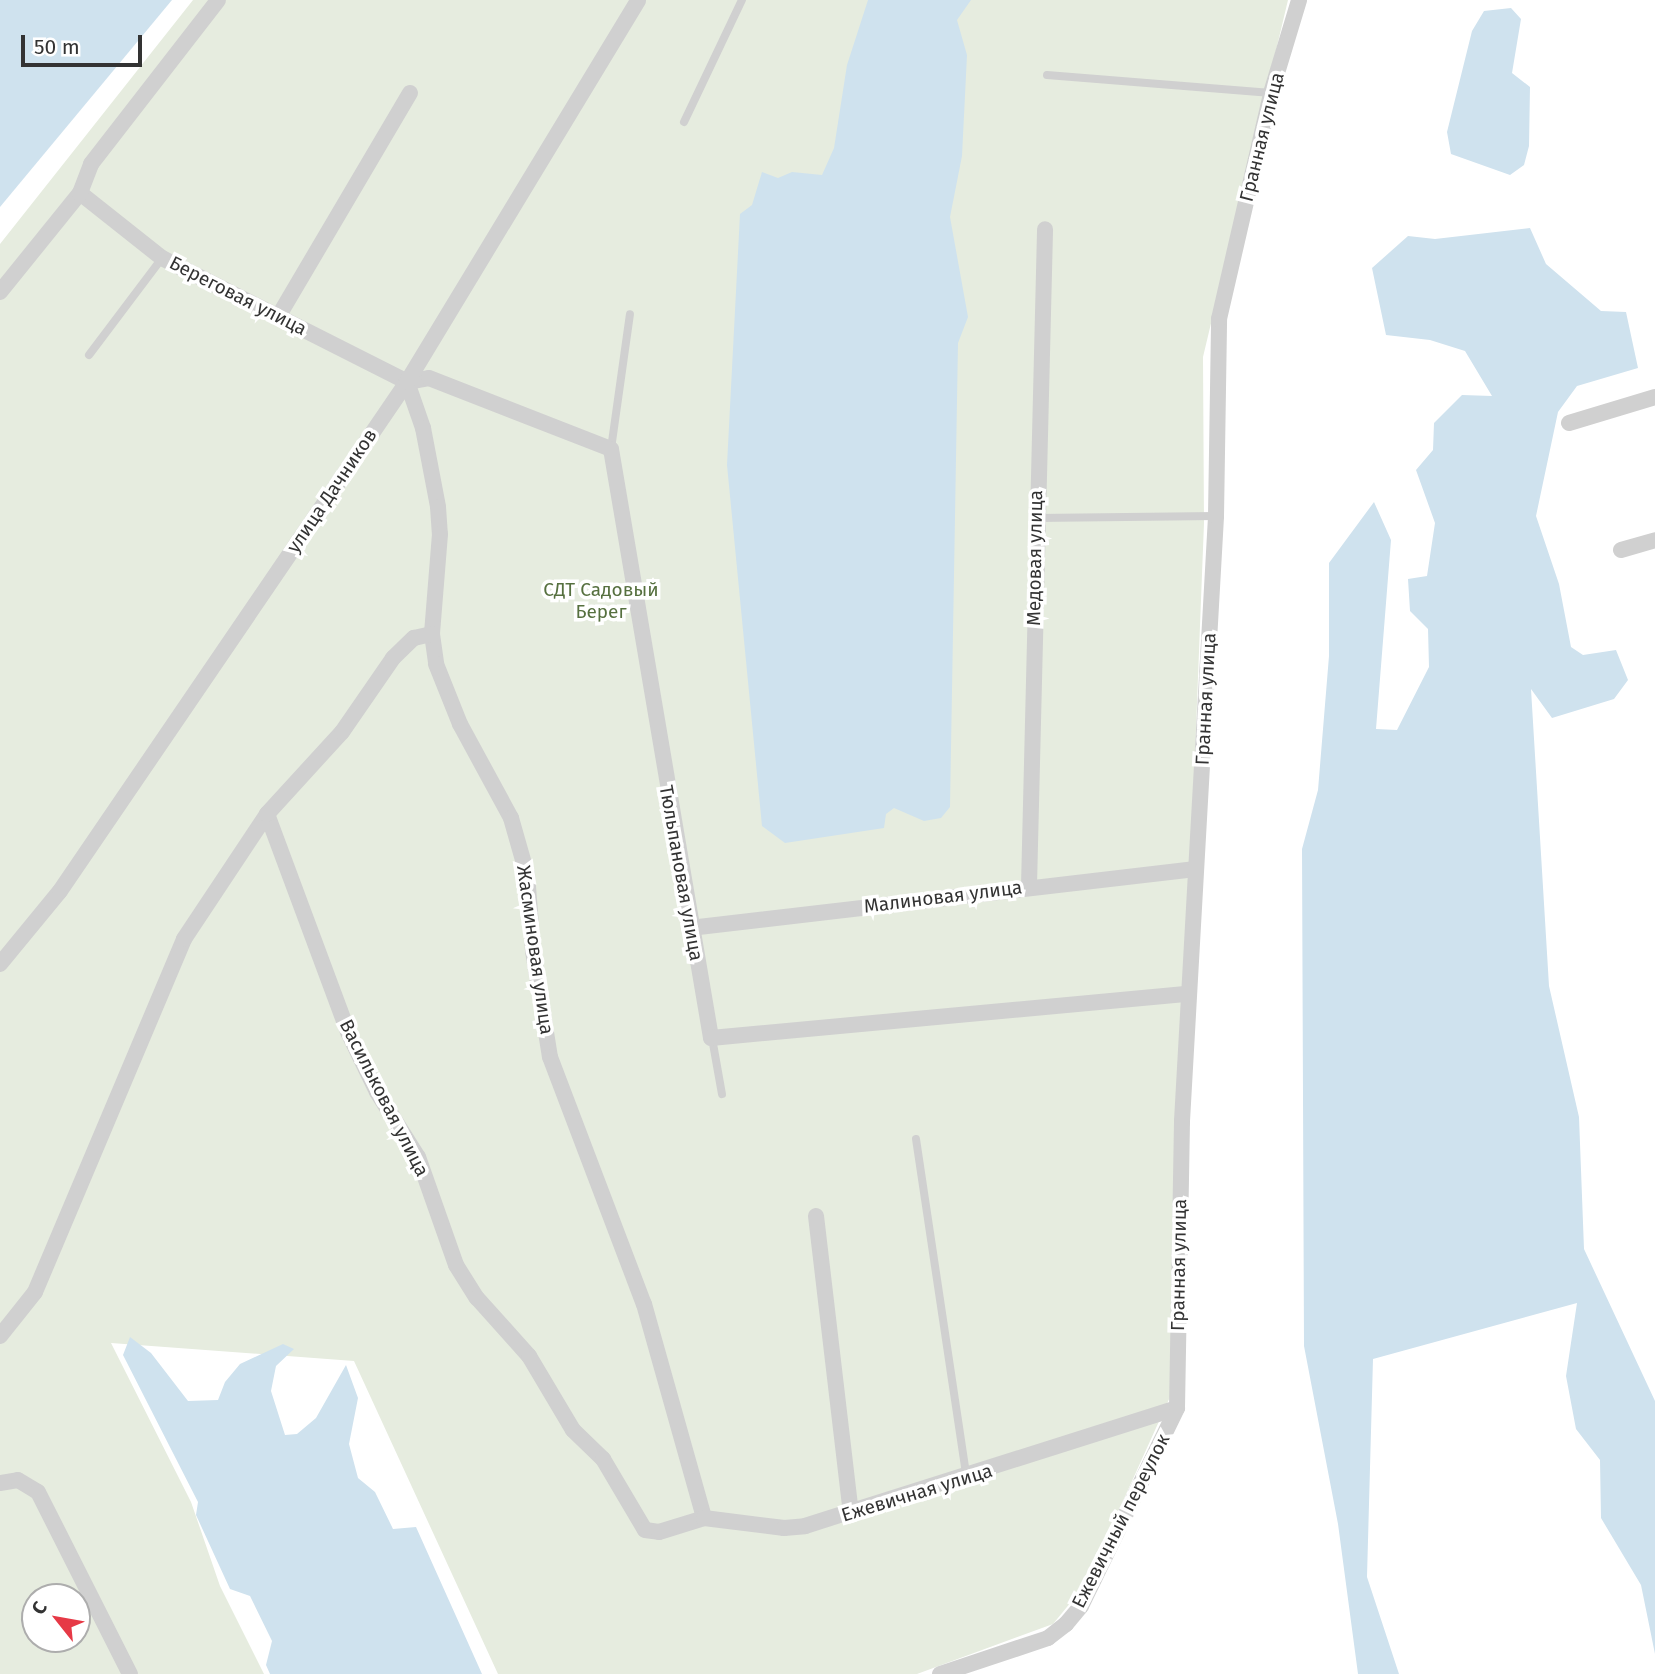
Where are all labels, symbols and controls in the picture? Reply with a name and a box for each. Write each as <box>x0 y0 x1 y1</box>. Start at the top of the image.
scale bar <box>24 21 145 65</box>
text: 50 m <box>34 34 80 60</box>
street label: Гранная улица <box>1235 70 1289 204</box>
street label: Береговая улица <box>166 252 310 340</box>
street label: улица Дачников <box>282 425 382 557</box>
street label: Медовая улица <box>1022 490 1048 626</box>
park label: СДТ Садовый Берег <box>543 579 659 623</box>
street label: Гранная улица <box>1191 632 1221 766</box>
street label: Тюльпановая улица <box>654 783 708 963</box>
street label: Жасминовая улица <box>512 864 558 1036</box>
street label: Малиновая улица <box>863 876 1023 918</box>
street label: Васильковая улица <box>335 1016 433 1180</box>
street label: Гранная улица <box>1166 1199 1192 1331</box>
street label: Ежевичный переулок <box>1067 1430 1175 1612</box>
street label: Ежевичная улица <box>839 1459 995 1527</box>
north arrow <box>21 1583 91 1653</box>
text: С <box>27 1597 52 1619</box>

